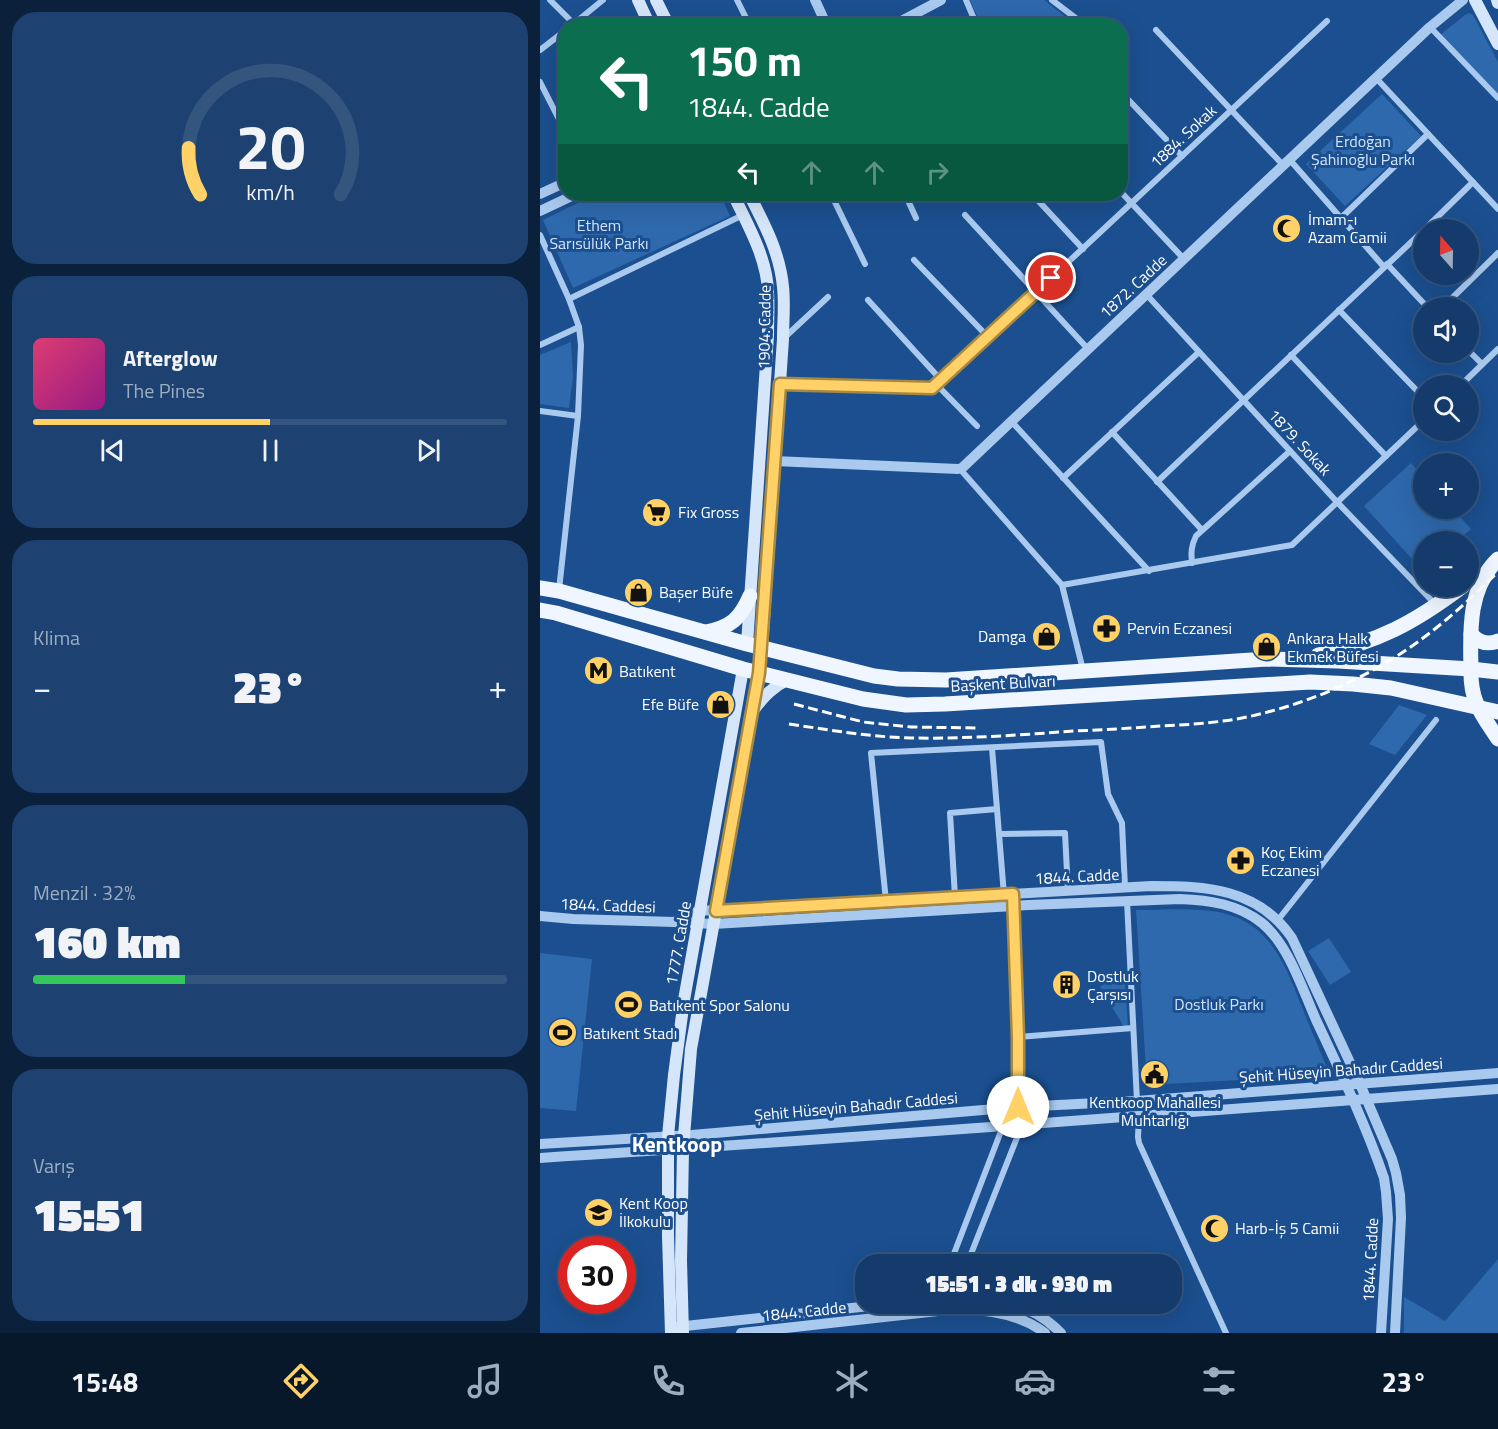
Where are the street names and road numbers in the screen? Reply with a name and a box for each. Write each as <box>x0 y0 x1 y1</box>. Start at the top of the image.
street label: 1884. Sokak <box>1144 99 1222 173</box>
street label: 1872. Cadde <box>1094 248 1172 324</box>
street label: 1904. Cadde <box>751 285 777 369</box>
street label: 1879. Sokak <box>1263 403 1337 481</box>
street label: Başkent Bulvarı <box>950 668 1056 698</box>
street label: 1844. Cadde <box>1034 862 1120 890</box>
street label: 1844. Caddesi <box>560 891 656 919</box>
street label: 1777. Cadde <box>659 899 697 987</box>
street label: Şehit Hüseyin Bahadır Caddesi <box>1238 1051 1444 1089</box>
street label: Şehit Hüseyin Bahadır Caddesi <box>753 1085 959 1127</box>
street label: 1844. Cadde <box>1356 1217 1384 1303</box>
street label: 1844. Cadde <box>761 1295 847 1327</box>

